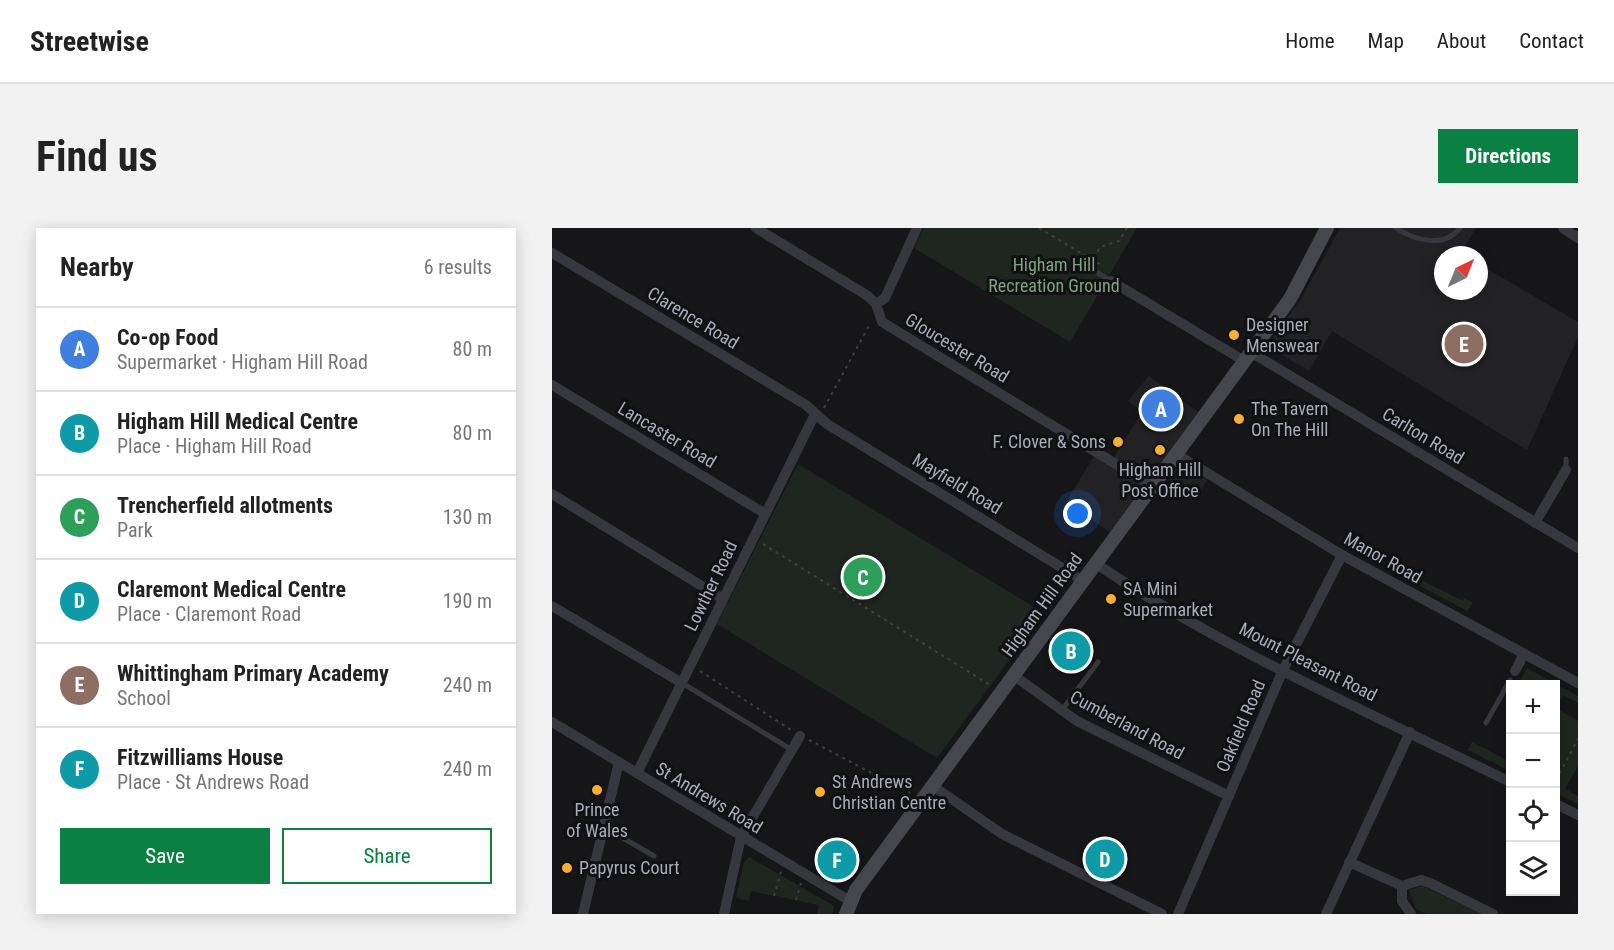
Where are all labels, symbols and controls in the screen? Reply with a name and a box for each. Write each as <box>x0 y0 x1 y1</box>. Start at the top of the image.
text: Streetwise <box>30 25 149 58</box>
text: Home <box>1285 29 1335 53</box>
text: Map <box>1368 29 1404 53</box>
text: About <box>1437 29 1486 53</box>
text: Contact <box>1519 29 1584 53</box>
button: Directions <box>1438 129 1578 183</box>
text: Find us <box>36 132 157 181</box>
north arrow <box>1434 246 1488 300</box>
text: Nearby <box>60 252 134 282</box>
park label: Higham Hill Recreation Ground <box>988 254 1120 296</box>
text: 6 results <box>424 255 492 279</box>
street label: Clarence Road <box>644 282 743 353</box>
street label: Gloucester Road <box>902 308 1013 387</box>
place label: Designer Menswear <box>1246 314 1320 356</box>
pin: E <box>1444 322 1484 366</box>
text: Co-op Food <box>117 325 218 350</box>
marker: Designer Menswear <box>1227 328 1241 342</box>
text: A <box>74 337 85 361</box>
text: 80 m <box>453 337 492 361</box>
text: Supermarket · Higham Hill Road <box>117 350 368 374</box>
pin: A <box>1142 386 1180 432</box>
street label: Lancaster Road <box>614 397 720 472</box>
place label: The Tavern On The Hill <box>1251 398 1329 440</box>
street label: Carlton Road <box>1379 403 1468 468</box>
text: Higham Hill Medical Centre <box>117 409 358 434</box>
marker: The Tavern On The Hill <box>1232 412 1246 426</box>
text: B <box>74 421 85 445</box>
text: 80 m <box>453 421 492 445</box>
place label: F. Clover & Sons <box>992 431 1106 452</box>
text: Place · Higham Hill Road <box>117 434 312 458</box>
marker: F. Clover & Sons <box>1111 435 1125 449</box>
marker: Higham Hill Post Office <box>1153 443 1167 457</box>
street label: Mayfield Road <box>909 449 1006 518</box>
place label: Higham Hill Post Office <box>1119 459 1201 501</box>
text: Trencherfield allotments <box>117 493 333 518</box>
your location <box>1063 499 1092 528</box>
text: C <box>74 505 85 529</box>
text: 130 m <box>443 505 492 529</box>
text: Park <box>117 518 153 542</box>
street label: Manor Road <box>1341 528 1426 588</box>
street label: Lowther Road <box>680 537 741 634</box>
street label: Higham Hill Road <box>997 549 1086 661</box>
pin: C <box>844 554 882 600</box>
text: Claremont Medical Centre <box>117 577 346 602</box>
place label: SA Mini Supermarket <box>1123 578 1213 620</box>
text: D <box>74 589 85 613</box>
text: 190 m <box>443 589 492 613</box>
marker: SA Mini Supermarket <box>1104 592 1118 606</box>
text: Place · Claremont Road <box>117 602 301 626</box>
street label: Mount Pleasant Road <box>1236 618 1381 705</box>
pin: B <box>1052 628 1090 674</box>
text: Whittingham Primary Academy <box>117 661 389 686</box>
text: E <box>75 673 84 697</box>
text: 240 m <box>443 673 492 697</box>
street label: Oakfield Road <box>1212 677 1269 775</box>
map controls <box>1506 680 1560 896</box>
button: + <box>1506 680 1560 734</box>
text: School <box>117 686 171 710</box>
street label: Cumberland Road <box>1067 686 1188 763</box>
button: − <box>1506 734 1560 788</box>
text: Fitzwilliams House <box>117 745 283 770</box>
text: F <box>75 757 84 781</box>
text: 240 m <box>443 757 492 781</box>
street label: St Andrews Road <box>652 757 766 838</box>
text: Place · St Andrews Road <box>117 770 309 794</box>
place label: St Andrews Christian Centre <box>832 771 946 813</box>
marker: Prince of Wales <box>590 783 604 797</box>
marker: St Andrews Christian Centre <box>813 785 827 799</box>
button: locate <box>1506 788 1560 842</box>
place label: Prince of Wales <box>566 799 628 841</box>
button: Save <box>60 828 270 884</box>
button: Share <box>282 828 492 884</box>
pin: D <box>1086 836 1124 882</box>
pin: F <box>818 838 856 882</box>
button: layers <box>1506 842 1560 896</box>
place label: Papyrus Court <box>579 857 680 878</box>
marker: Papyrus Court <box>560 861 574 875</box>

